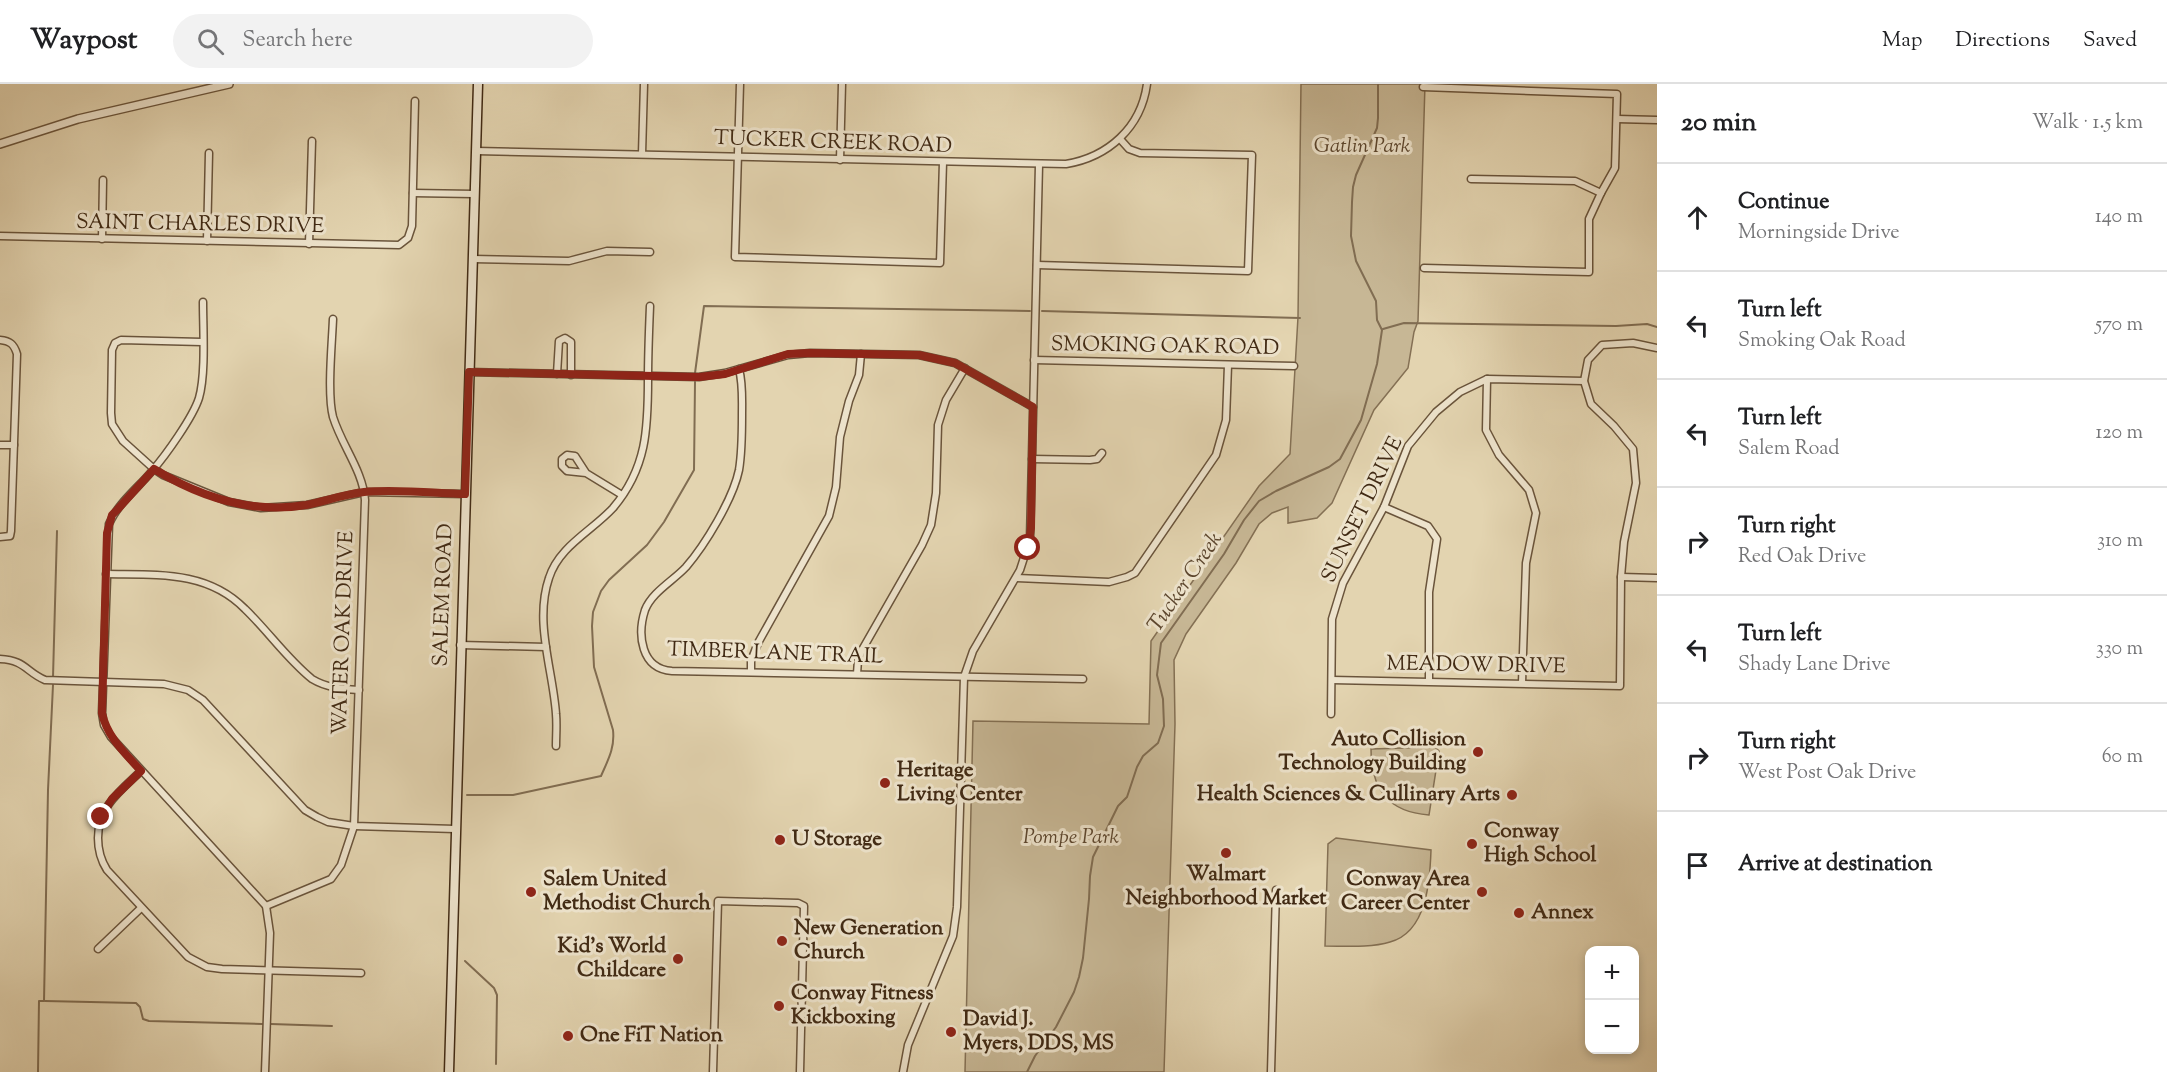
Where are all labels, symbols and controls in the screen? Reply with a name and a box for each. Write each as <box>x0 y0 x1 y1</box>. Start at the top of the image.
search box <box>173 14 593 68</box>
text: Waypost <box>30 21 137 61</box>
icon: search <box>194 25 227 58</box>
text: Search here <box>242 25 353 57</box>
text: Map <box>1882 26 1922 56</box>
text: Directions <box>1955 26 2050 56</box>
text: Saved <box>2083 26 2137 56</box>
text: 20 min <box>1681 105 1757 142</box>
text: Walk · 1.5 km <box>2032 109 2143 138</box>
street label: TUCKER CREEK ROAD <box>713 124 953 162</box>
park label: Gatlin Park <box>1314 132 1411 162</box>
text: Continue <box>1738 187 1829 219</box>
icon: ahead <box>1681 201 1714 234</box>
text: 140 m <box>2095 203 2143 232</box>
street label: SAINT CHARLES DRIVE <box>76 208 325 242</box>
text: Morningside Drive <box>1738 219 1900 248</box>
text: Turn left <box>1738 295 1821 327</box>
icon: left <box>1681 309 1714 342</box>
text: 570 m <box>2095 311 2143 340</box>
text: Smoking Oak Road <box>1738 327 1906 356</box>
street label: SMOKING OAK ROAD <box>1051 330 1279 364</box>
text: Turn left <box>1738 403 1821 435</box>
icon: left <box>1681 417 1714 450</box>
text: 120 m <box>2095 419 2143 448</box>
street label: SUNSET DRIVE <box>1315 432 1411 588</box>
text: Salem Road <box>1738 435 1840 464</box>
text: Turn right <box>1738 511 1835 543</box>
street label: SALEM ROAD <box>427 523 461 667</box>
icon: right <box>1681 525 1714 558</box>
water label: Tucker Creek <box>1141 526 1231 640</box>
text: 310 m <box>2097 527 2143 556</box>
street label: WATER OAK DRIVE <box>325 530 363 736</box>
route start <box>1014 534 1040 560</box>
text: Red Oak Drive <box>1738 543 1866 572</box>
text: Turn left <box>1738 619 1821 651</box>
icon: left <box>1681 633 1714 666</box>
street label: TIMBER LANE TRAIL <box>666 635 884 673</box>
text: 330 m <box>2096 635 2143 664</box>
street label: MEADOW DRIVE <box>1386 649 1566 683</box>
text: Shady Lane Drive <box>1738 651 1891 680</box>
place label: Auto Collision Technology Building <box>1278 725 1467 779</box>
text: Turn right <box>1738 727 1835 759</box>
icon: right <box>1681 741 1714 774</box>
text: 60 m <box>2102 743 2143 772</box>
marker: Auto Collision Technology Building <box>1471 745 1485 759</box>
place label: Heritage Living Center <box>897 756 1023 810</box>
text: West Post Oak Drive <box>1738 759 1916 788</box>
marker: Heritage Living Center <box>878 776 892 790</box>
place label: Health Sciences & Cullinary Arts <box>1197 780 1500 810</box>
marker: Health Sciences & Cullinary Arts <box>1505 788 1519 802</box>
route end <box>87 803 113 829</box>
place label: Conway High School <box>1484 817 1596 871</box>
park label: Pompe Park <box>1023 823 1119 853</box>
place label: U Storage <box>792 825 882 855</box>
marker: U Storage <box>773 833 787 847</box>
marker: Conway High School <box>1465 837 1479 851</box>
marker: Walmart Neighborhood Market <box>1219 846 1233 860</box>
icon: arrive <box>1681 849 1714 882</box>
text: Arrive at destination <box>1738 849 1933 881</box>
place label: Walmart Neighborhood Market <box>1125 860 1327 914</box>
place label: Salem United Methodist Church <box>543 865 712 919</box>
place label: Conway Area Career Center <box>1341 865 1470 919</box>
marker: Salem United Methodist Church <box>524 885 538 899</box>
marker: Conway Area Career Center <box>1475 885 1489 899</box>
place label: Annex <box>1531 898 1594 928</box>
marker: Annex <box>1512 906 1526 920</box>
place label: New Generation Church <box>794 914 944 968</box>
place label: Kid's World Childcare <box>558 932 666 986</box>
marker: New Generation Church <box>775 934 789 948</box>
map controls <box>1585 946 1639 1054</box>
button: + <box>1585 946 1639 1000</box>
marker: Kid's World Childcare <box>671 952 685 966</box>
place label: Conway Fitness Kickboxing <box>791 979 934 1033</box>
marker: Conway Fitness Kickboxing <box>772 999 786 1013</box>
button: − <box>1585 1000 1639 1054</box>
place label: David J. Myers, DDS, MS <box>963 1005 1114 1059</box>
place label: One FiT Nation <box>580 1021 723 1051</box>
marker: David J. Myers, DDS, MS <box>944 1025 958 1039</box>
marker: One FiT Nation <box>561 1029 575 1043</box>

